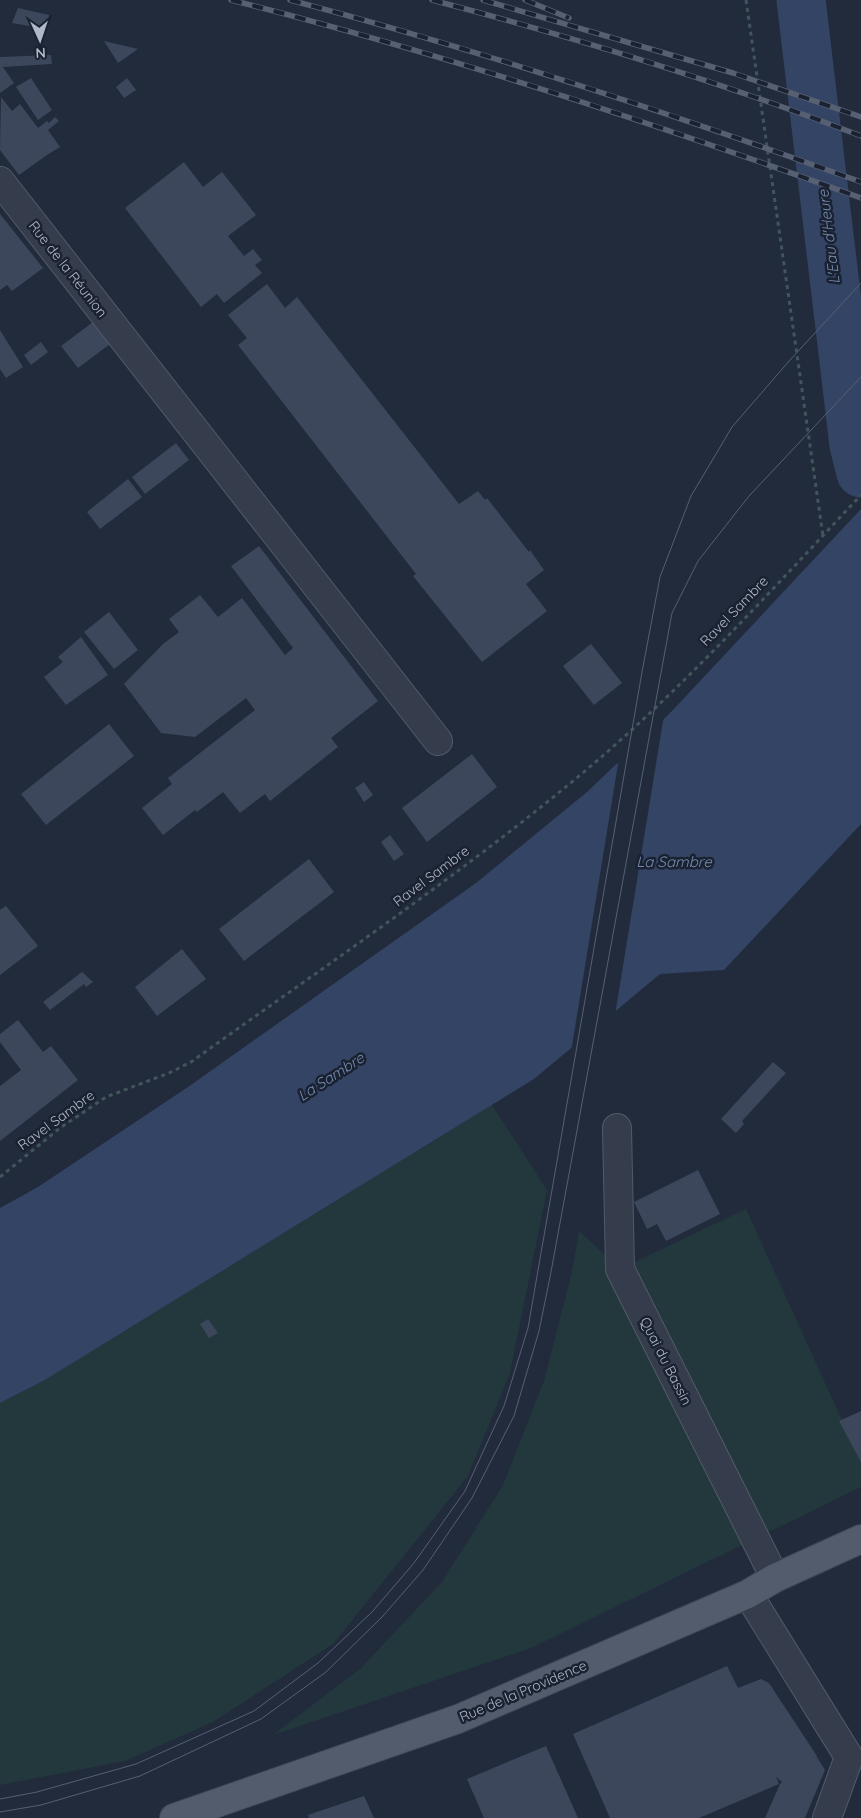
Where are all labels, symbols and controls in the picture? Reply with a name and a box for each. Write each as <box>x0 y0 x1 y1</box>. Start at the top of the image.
north arrow <box>15 15 65 65</box>
text: N <box>35 44 46 62</box>
water label: L'Eau d'Heure <box>813 188 844 285</box>
street label: Rue de la Réunion <box>25 217 111 321</box>
street label: Ravel Sambre <box>696 572 772 650</box>
street label: Ravel Sambre <box>389 841 473 910</box>
water label: La Sambre <box>636 852 712 871</box>
water label: La Sambre <box>294 1048 368 1105</box>
street label: Ravel Sambre <box>14 1086 98 1154</box>
street label: Quai du Bassin <box>636 1314 696 1408</box>
street label: Rue de la Providence <box>457 1656 589 1726</box>

